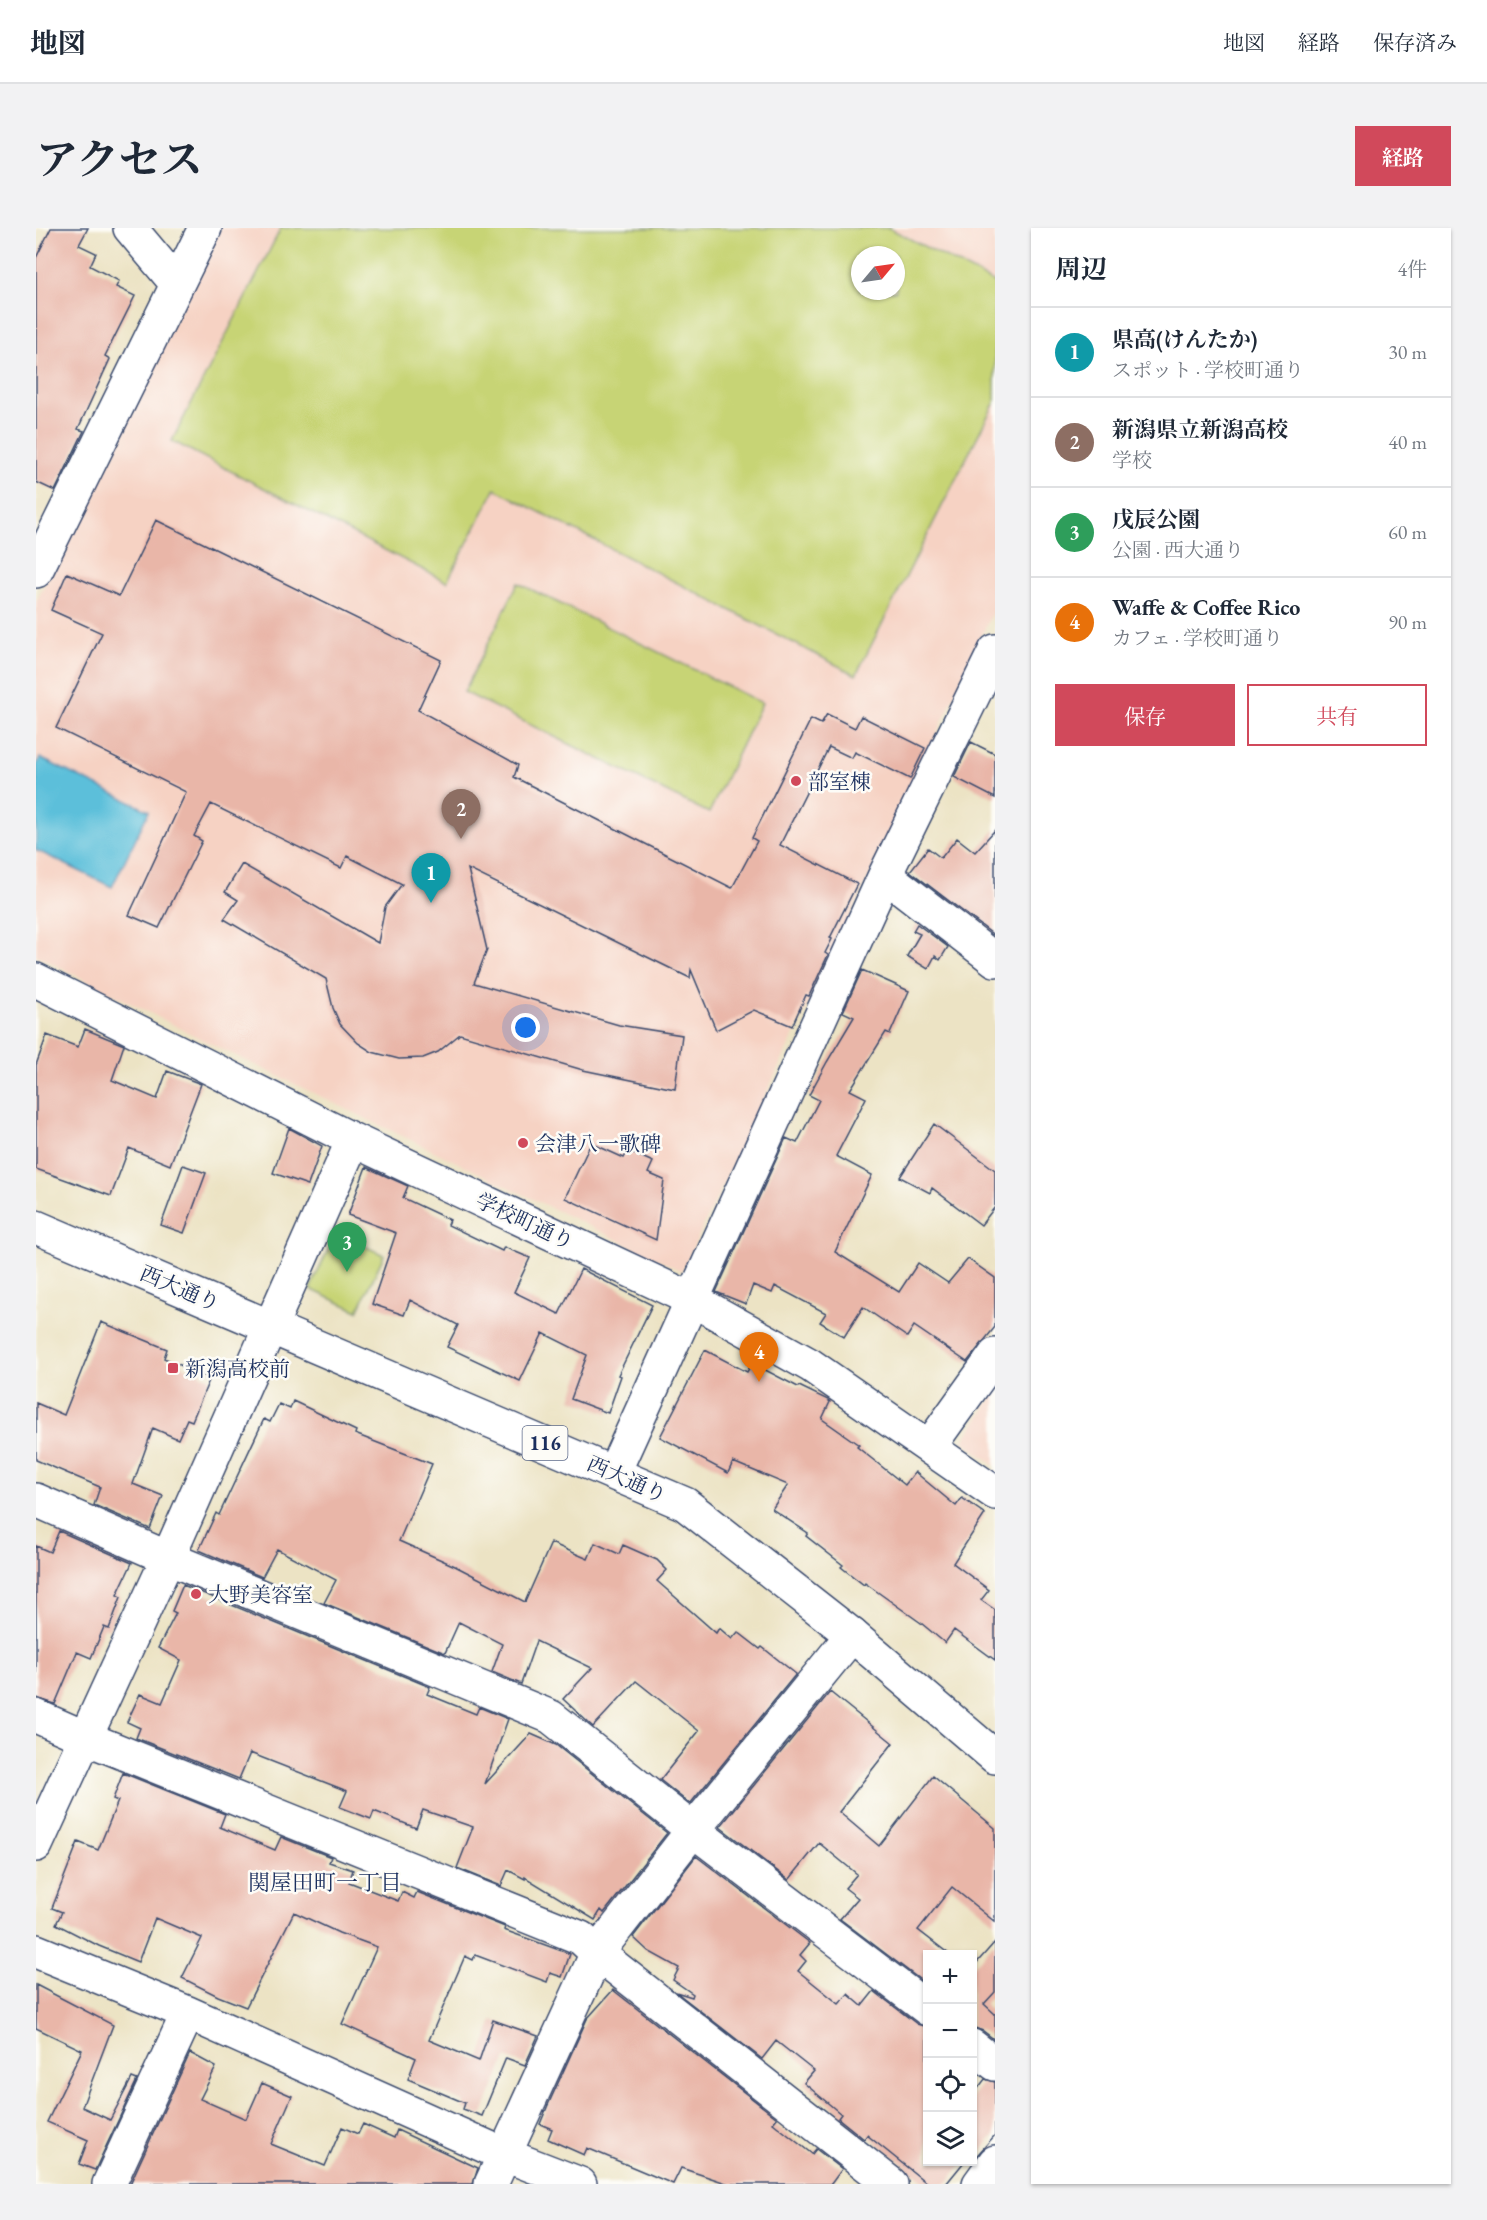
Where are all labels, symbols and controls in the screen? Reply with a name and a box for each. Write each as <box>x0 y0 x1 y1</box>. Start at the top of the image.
text: 地図 <box>30 25 86 61</box>
text: 地図 <box>1223 29 1265 56</box>
text: 経路 <box>1298 29 1340 56</box>
text: 保存済み <box>1373 29 1457 56</box>
button: 経路 <box>1355 126 1451 186</box>
text: アクセス <box>36 132 203 187</box>
north arrow <box>851 246 905 300</box>
text: 周辺 <box>1055 252 1107 286</box>
text: 4件 <box>1397 256 1427 282</box>
text: 県高(けんたか) <box>1112 325 1257 354</box>
text: 1 <box>1069 339 1080 365</box>
text: 30 m <box>1388 339 1427 365</box>
text: スポット · 学校町通り <box>1112 357 1304 383</box>
text: 新潟県立新潟高校 <box>1112 415 1288 444</box>
text: 2 <box>1069 429 1080 455</box>
text: 40 m <box>1388 429 1427 455</box>
text: 学校 <box>1112 447 1152 473</box>
text: 戊辰公園 <box>1112 505 1200 534</box>
text: 3 <box>1069 519 1080 545</box>
text: 60 m <box>1388 519 1427 545</box>
text: 公園 · 西大通り <box>1112 537 1244 563</box>
text: Waffe & Coffee Rico <box>1112 593 1300 622</box>
text: 4 <box>1069 609 1080 635</box>
text: 90 m <box>1388 609 1427 635</box>
text: カフェ · 学校町通り <box>1112 625 1283 651</box>
button: 保存 <box>1055 684 1235 746</box>
button: 共有 <box>1247 684 1427 746</box>
place label: 部室棟 <box>808 768 871 795</box>
marker: 部室棟 <box>789 774 803 788</box>
pin: 2 <box>442 790 480 839</box>
pin: 1 <box>412 854 450 903</box>
your location <box>511 1013 540 1042</box>
place label: 会津八一歌碑 <box>535 1130 661 1157</box>
marker: 会津八一歌碑 <box>516 1136 530 1150</box>
street label: 学校町通り <box>472 1187 578 1255</box>
pin: 3 <box>328 1222 366 1272</box>
street label: 西大通り <box>136 1259 224 1317</box>
pin: 4 <box>740 1332 778 1382</box>
place label: 新潟高校前 <box>185 1355 290 1382</box>
marker: 新潟高校前 <box>166 1361 180 1375</box>
road number: 116 <box>522 1426 568 1460</box>
street label: 西大通り <box>583 1450 671 1508</box>
place label: 大野美容室 <box>208 1581 313 1608</box>
marker: 大野美容室 <box>189 1587 203 1601</box>
district label: 関屋田町一丁目 <box>248 1868 402 1897</box>
map controls <box>923 1950 977 2166</box>
button: + <box>923 1950 977 2004</box>
button: − <box>923 2004 977 2058</box>
button: locate <box>923 2058 977 2112</box>
button: layers <box>923 2112 977 2166</box>

